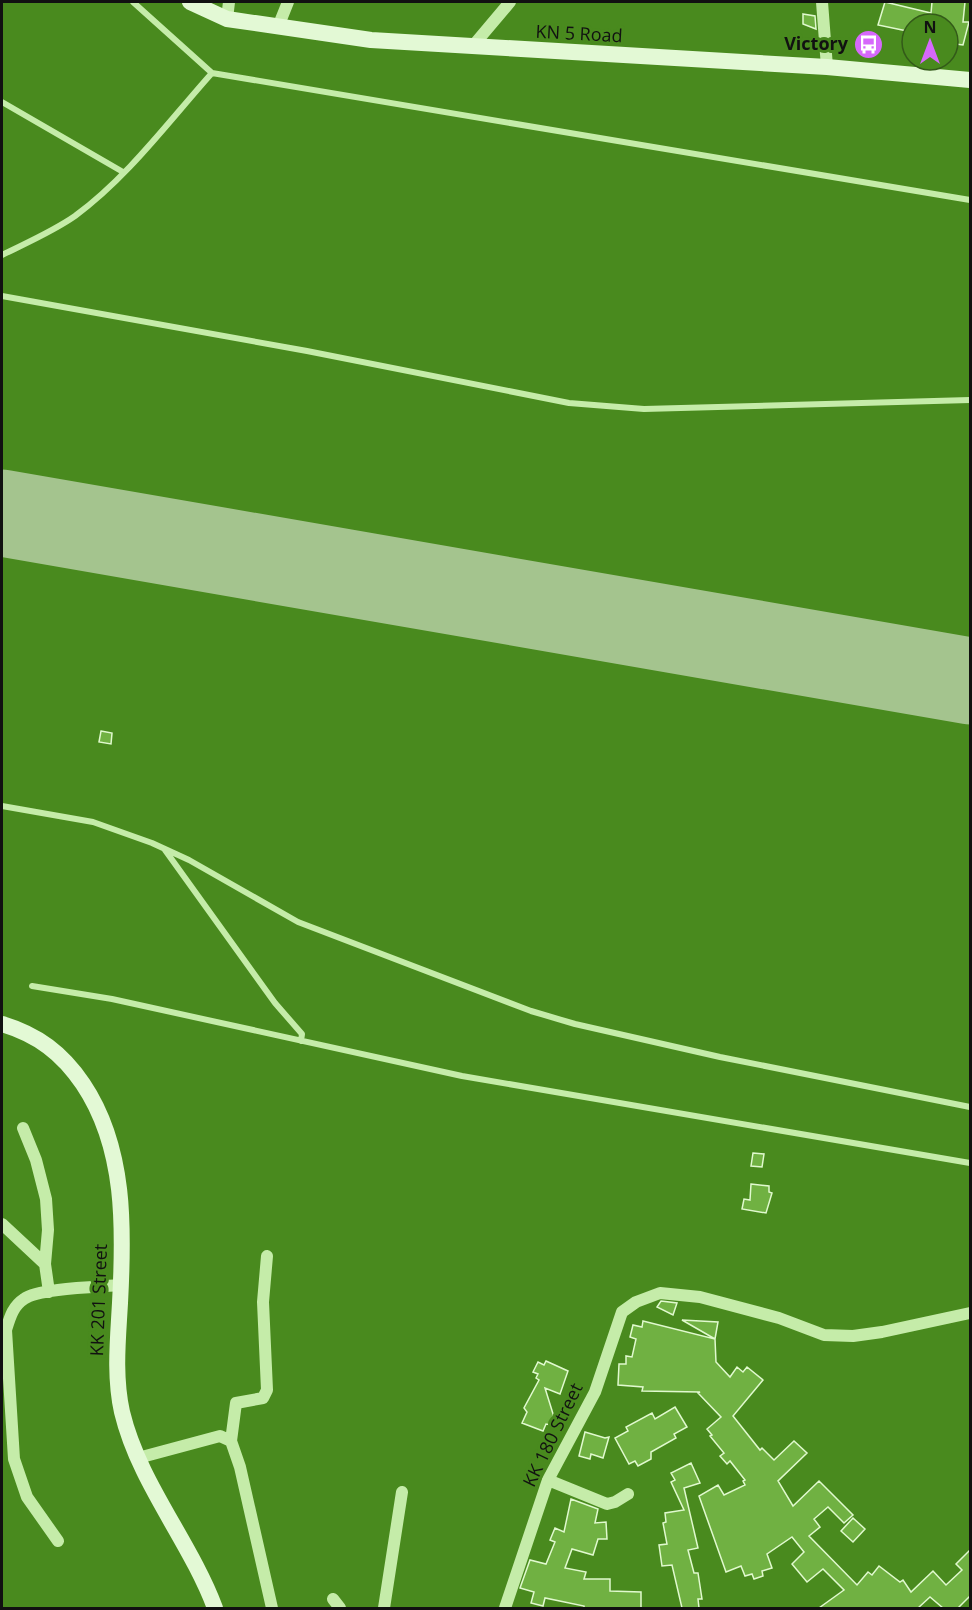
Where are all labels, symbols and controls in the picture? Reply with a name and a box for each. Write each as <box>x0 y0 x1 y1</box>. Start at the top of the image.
north arrow <box>900 12 960 72</box>
text: N <box>923 16 937 38</box>
street label: KN 5 Road <box>535 19 623 47</box>
bus stop icon: Victory <box>853 28 885 60</box>
place label: Victory <box>784 31 849 55</box>
street label: KK 201 Street <box>84 1243 112 1357</box>
street label: KK 180 Street <box>517 1379 588 1490</box>

